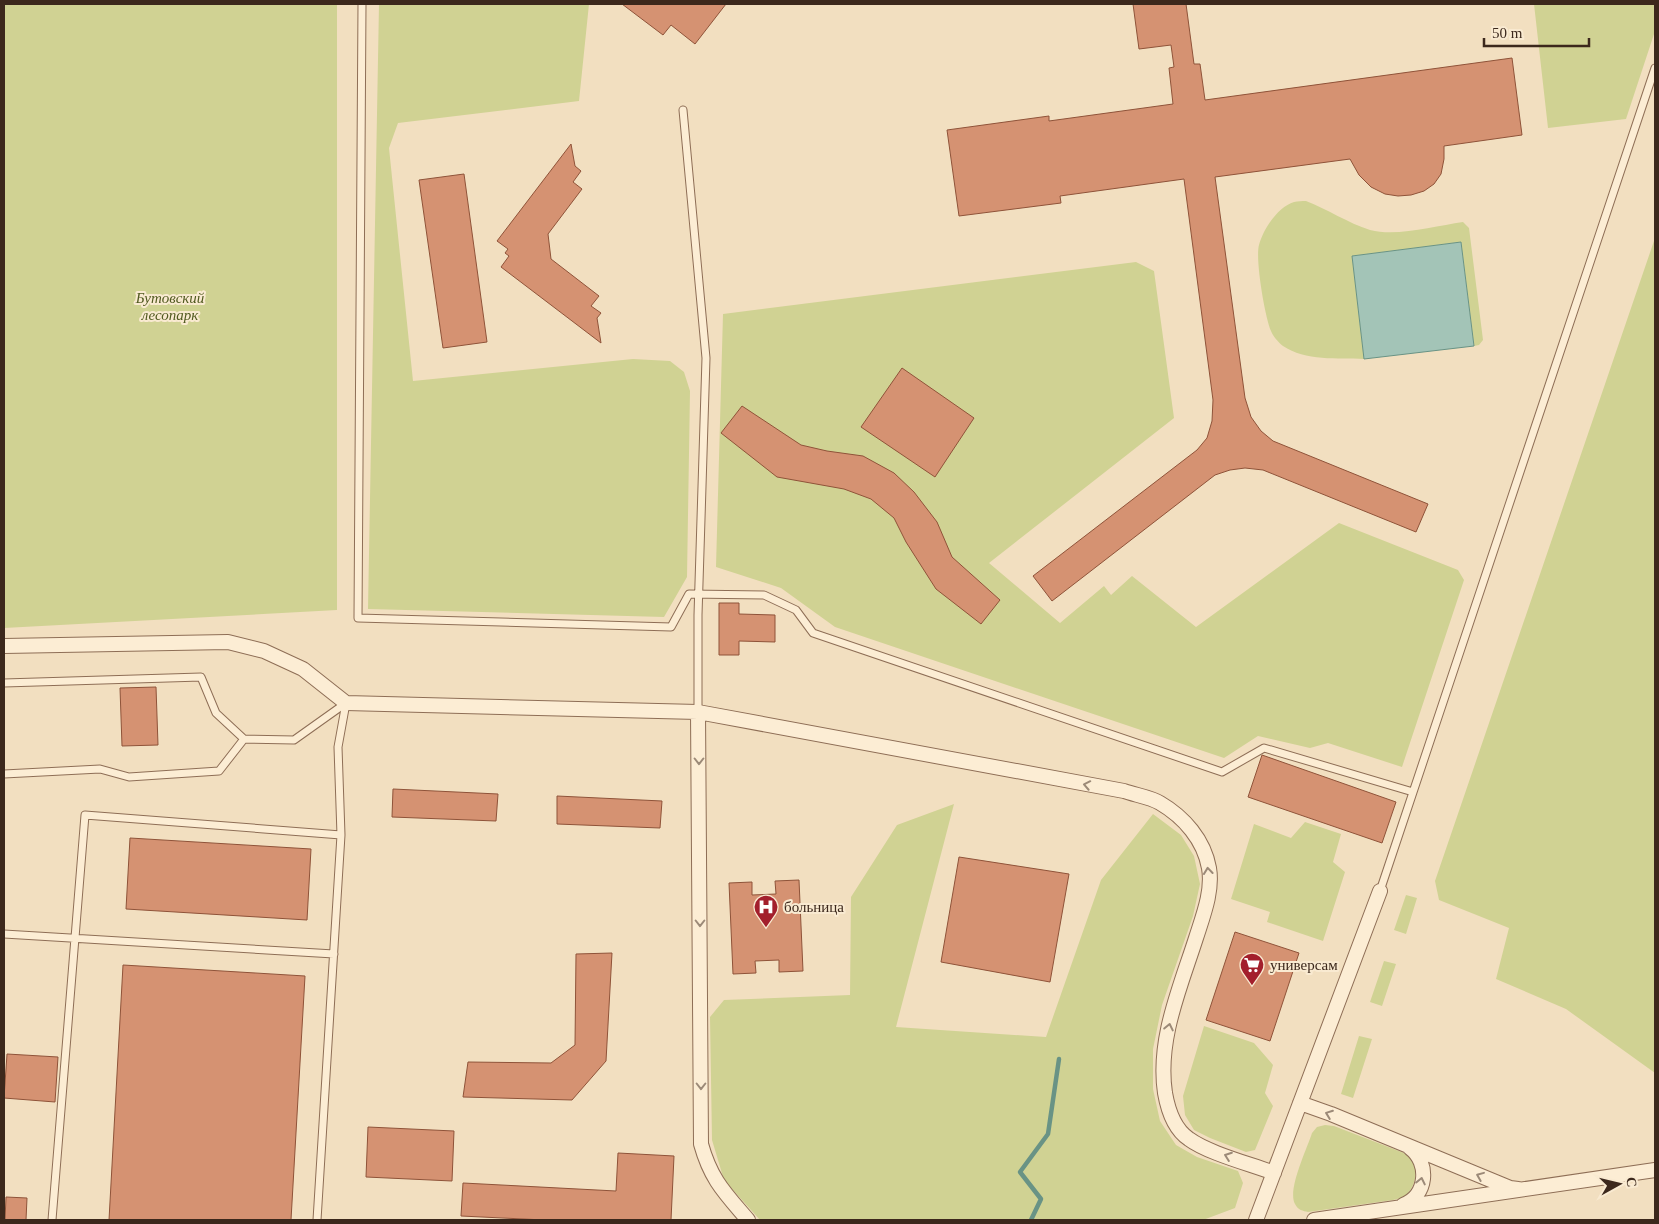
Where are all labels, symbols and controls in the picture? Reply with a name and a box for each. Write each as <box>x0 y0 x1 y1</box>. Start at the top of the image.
scale bar <box>1484 15 1589 47</box>
text: 50 m <box>1492 25 1523 41</box>
park label: Бутовский лесопарк <box>135 290 205 323</box>
one-way arrow <box>694 758 704 765</box>
one-way arrow <box>1082 780 1091 790</box>
one-way arrow <box>1203 866 1214 874</box>
hospital icon: больница <box>753 894 779 928</box>
place label: больница <box>784 899 844 915</box>
one-way arrow <box>695 920 705 928</box>
supermarket icon: универсам <box>1239 952 1265 986</box>
place label: универсам <box>1270 957 1338 973</box>
one-way arrow <box>1163 1023 1174 1032</box>
one-way arrow <box>696 1082 706 1090</box>
one-way arrow <box>1326 1110 1334 1120</box>
one-way arrow <box>1224 1152 1232 1162</box>
north arrow <box>1594 1159 1644 1209</box>
one-way arrow <box>1476 1171 1485 1182</box>
text: С <box>1623 1176 1640 1188</box>
one-way arrow <box>1416 1177 1426 1185</box>

